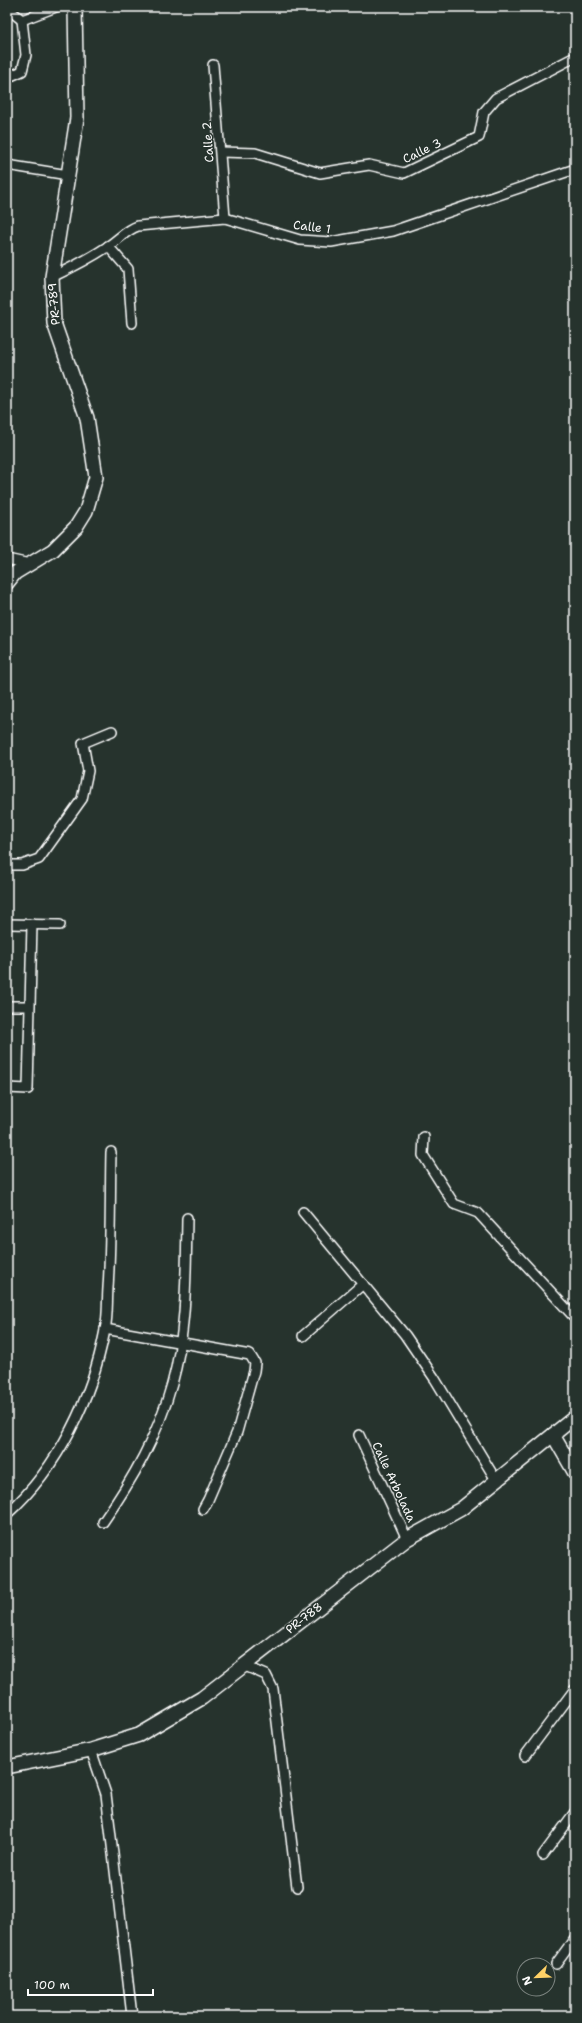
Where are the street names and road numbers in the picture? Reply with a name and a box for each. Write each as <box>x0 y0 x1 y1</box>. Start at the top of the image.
street label: Calle 2 <box>199 121 217 163</box>
street label: Calle 3 <box>400 135 444 167</box>
street label: Calle 1 <box>292 217 332 237</box>
street label: PR-789 <box>44 282 64 326</box>
street label: Calle Arbolada <box>368 1439 420 1525</box>
street label: PR-788 <box>282 1599 326 1637</box>

